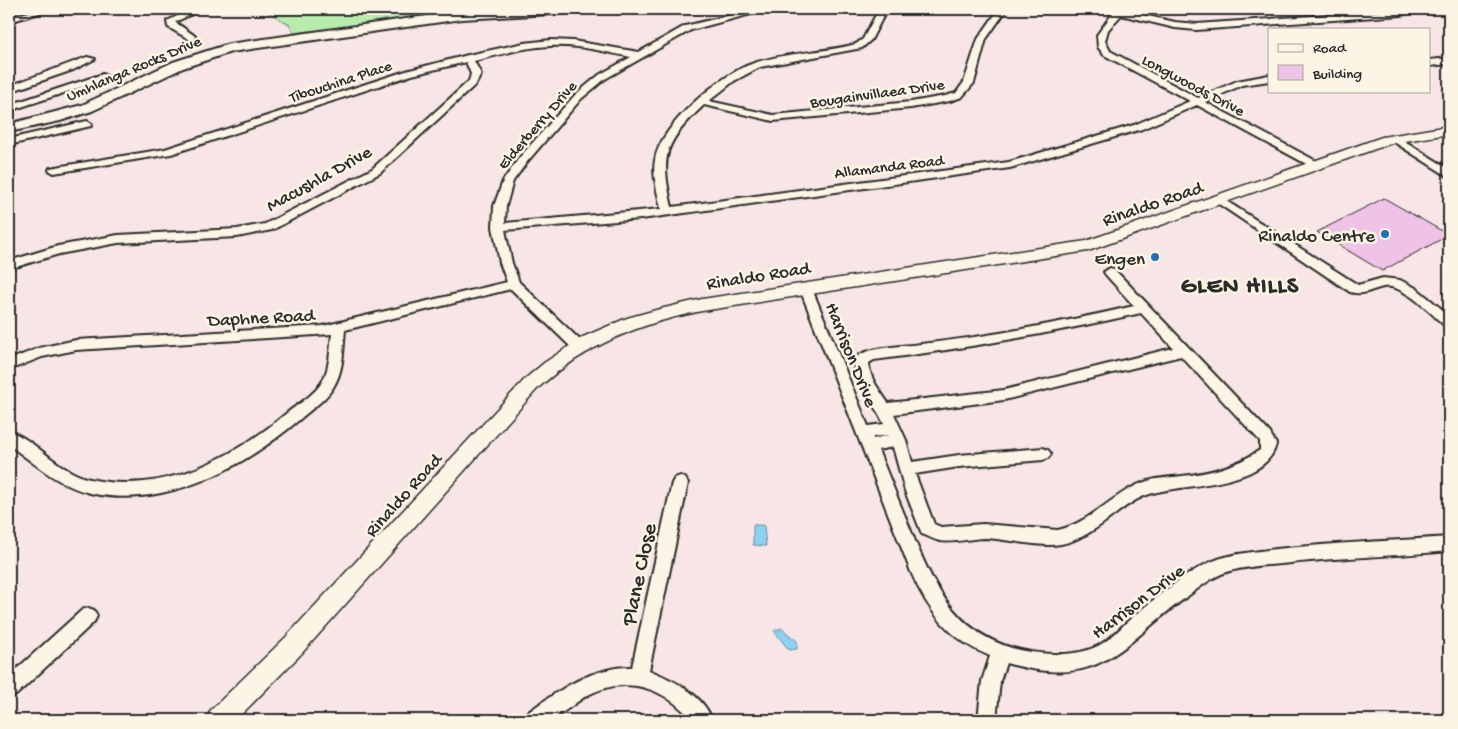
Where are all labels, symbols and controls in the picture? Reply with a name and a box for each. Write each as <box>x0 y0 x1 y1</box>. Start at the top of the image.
legend <box>1268 28 1430 92</box>
street label: Umhlanga Rocks Drive <box>64 33 205 107</box>
text: Road <box>1313 40 1347 58</box>
street label: Longwoods Drive <box>1138 52 1248 123</box>
street label: Tibouchina Place <box>287 58 395 109</box>
text: Building <box>1312 66 1362 84</box>
street label: Elderberry Drive <box>495 77 583 175</box>
street label: Bougainvillaea Drive <box>808 77 947 114</box>
street label: Macushla Drive <box>263 142 377 218</box>
street label: Allamanda Road <box>834 152 947 185</box>
street label: Rinaldo Road <box>1100 177 1208 233</box>
place label: Rinaldo Centre <box>1258 226 1375 249</box>
marker: Rinaldo Centre <box>1379 228 1391 240</box>
place label: Engen <box>1094 249 1145 272</box>
marker: Engen <box>1149 251 1161 263</box>
street label: Rinaldo Road <box>705 258 814 297</box>
district label: GLEN HILLS <box>1181 273 1299 302</box>
street label: Harrison Drive <box>818 300 881 411</box>
street label: Daphne Road <box>205 305 317 334</box>
street label: Rinaldo Road <box>361 448 449 543</box>
street label: Plane Close <box>617 521 665 629</box>
street label: Harrison Drive <box>1088 560 1190 645</box>

